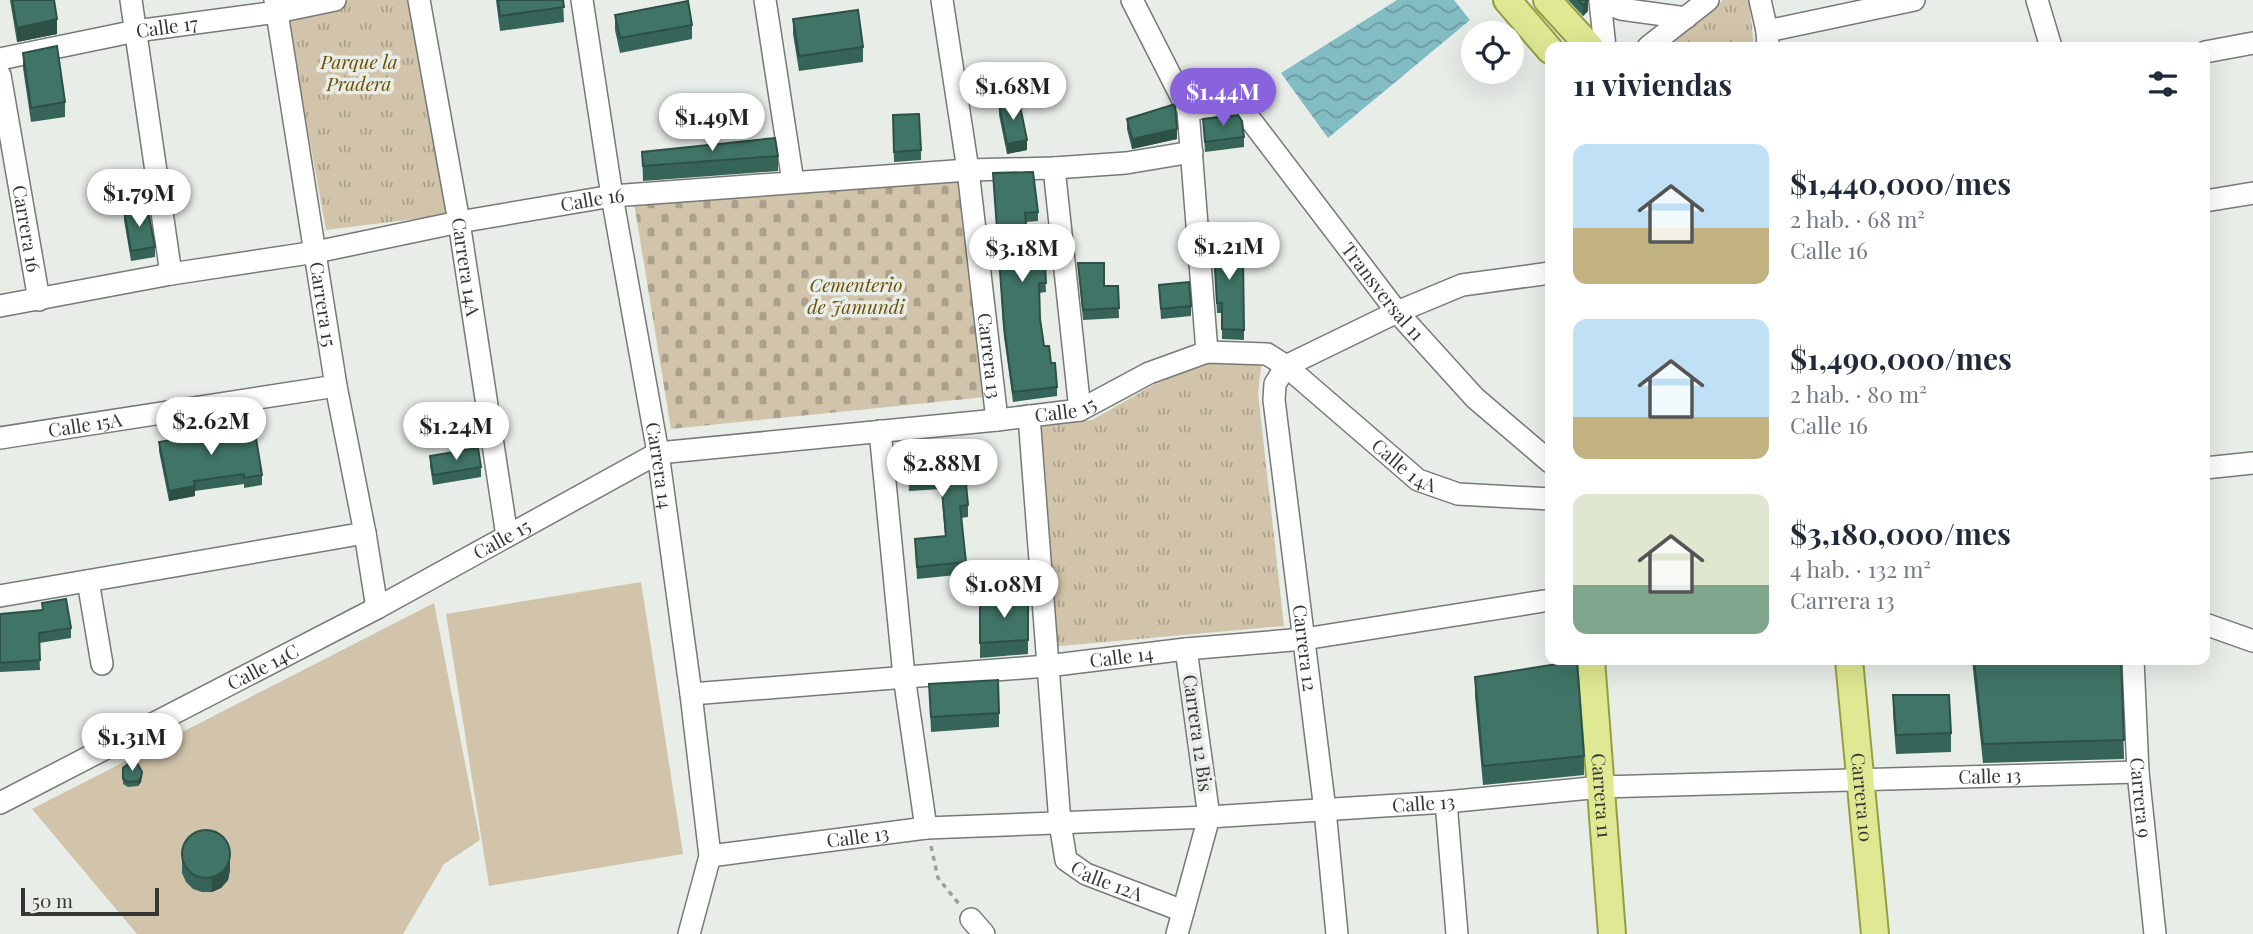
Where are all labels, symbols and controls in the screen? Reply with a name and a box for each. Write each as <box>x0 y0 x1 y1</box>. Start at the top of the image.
street label: Calle 17 <box>134 9 200 43</box>
map controls <box>1461 21 1524 84</box>
button: locate <box>1461 21 1524 84</box>
park label: Parque la Pradera <box>319 48 398 96</box>
pin: $1.68M <box>956 62 1070 122</box>
text: 11 viviendas <box>1573 64 1732 104</box>
icon: filters <box>2144 65 2182 103</box>
pin: $1.44M <box>1166 68 1280 128</box>
text: $1.68M <box>975 69 1051 100</box>
text: $1.44M <box>1186 75 1260 106</box>
pin: $1.49M <box>655 94 769 153</box>
text: $1.49M <box>675 100 749 131</box>
text: $1,440,000/mes <box>1790 163 2011 203</box>
pin: $1.79M <box>82 170 196 229</box>
icon: home <box>1629 172 1713 256</box>
text: $1.79M <box>103 176 175 207</box>
street label: Calle 16 <box>558 181 625 217</box>
street label: Carrera 16 <box>7 183 48 274</box>
text: 2 hab. · 68 m² <box>1790 203 1925 234</box>
street label: Carrera 14A <box>446 216 487 319</box>
pin: $1.21M <box>1172 222 1286 282</box>
pin: $3.18M <box>965 224 1079 284</box>
text: $1.21M <box>1194 229 1264 260</box>
text: $3.18M <box>985 231 1059 262</box>
text: Calle 16 <box>1790 234 1868 265</box>
street label: Transversal 11 <box>1336 237 1431 346</box>
street label: Carrera 15 <box>305 260 344 349</box>
park label: Cementerio de Jamundi <box>807 271 906 319</box>
street label: Carrera 13 <box>973 311 1008 400</box>
text: $1,490,000/mes <box>1790 338 2012 378</box>
icon: home <box>1629 347 1713 431</box>
text: 2 hab. · 80 m² <box>1790 378 1927 409</box>
street label: Calle 15 <box>1033 390 1100 427</box>
pin: $2.62M <box>154 398 268 457</box>
pin: $1.24M <box>399 402 513 462</box>
text: $2.62M <box>172 404 250 435</box>
street label: Calle 15A <box>46 405 125 442</box>
text: $1.24M <box>419 409 493 440</box>
text: Calle 16 <box>1790 409 1868 440</box>
street label: Carrera 14 <box>641 420 680 511</box>
street label: Calle 14A <box>1367 432 1441 498</box>
pin: $2.88M <box>885 440 999 499</box>
text: $2.88M <box>903 446 981 477</box>
street label: Calle 15 <box>468 512 535 565</box>
text: $3,180,000/mes <box>1790 513 2011 553</box>
icon: home <box>1629 522 1713 606</box>
text: 4 hab. · 132 m² <box>1790 553 1931 584</box>
pin: $1.08M <box>947 560 1061 620</box>
text: $1.08M <box>965 567 1043 598</box>
text: Carrera 13 <box>1790 584 1895 615</box>
street label: Carrera 12 <box>1288 603 1324 693</box>
street label: Calle 14C <box>222 637 303 695</box>
street label: Calle 14 <box>1088 639 1155 673</box>
street label: Carrera 12 Bis <box>1178 673 1220 793</box>
pin: $1.31M <box>75 714 189 773</box>
text: $1.31M <box>98 720 166 751</box>
street label: Carrera 10 <box>1846 751 1880 843</box>
street label: Carrera 11 <box>1586 752 1619 839</box>
street label: Carrera 9 <box>2125 757 2159 839</box>
street label: Calle 13 <box>1958 761 2021 789</box>
street label: Calle 13 <box>1391 787 1456 817</box>
street label: Calle 13 <box>825 819 890 853</box>
street label: Calle 12A <box>1066 853 1148 907</box>
scale bar <box>21 885 159 917</box>
text: 50 m <box>32 887 73 913</box>

